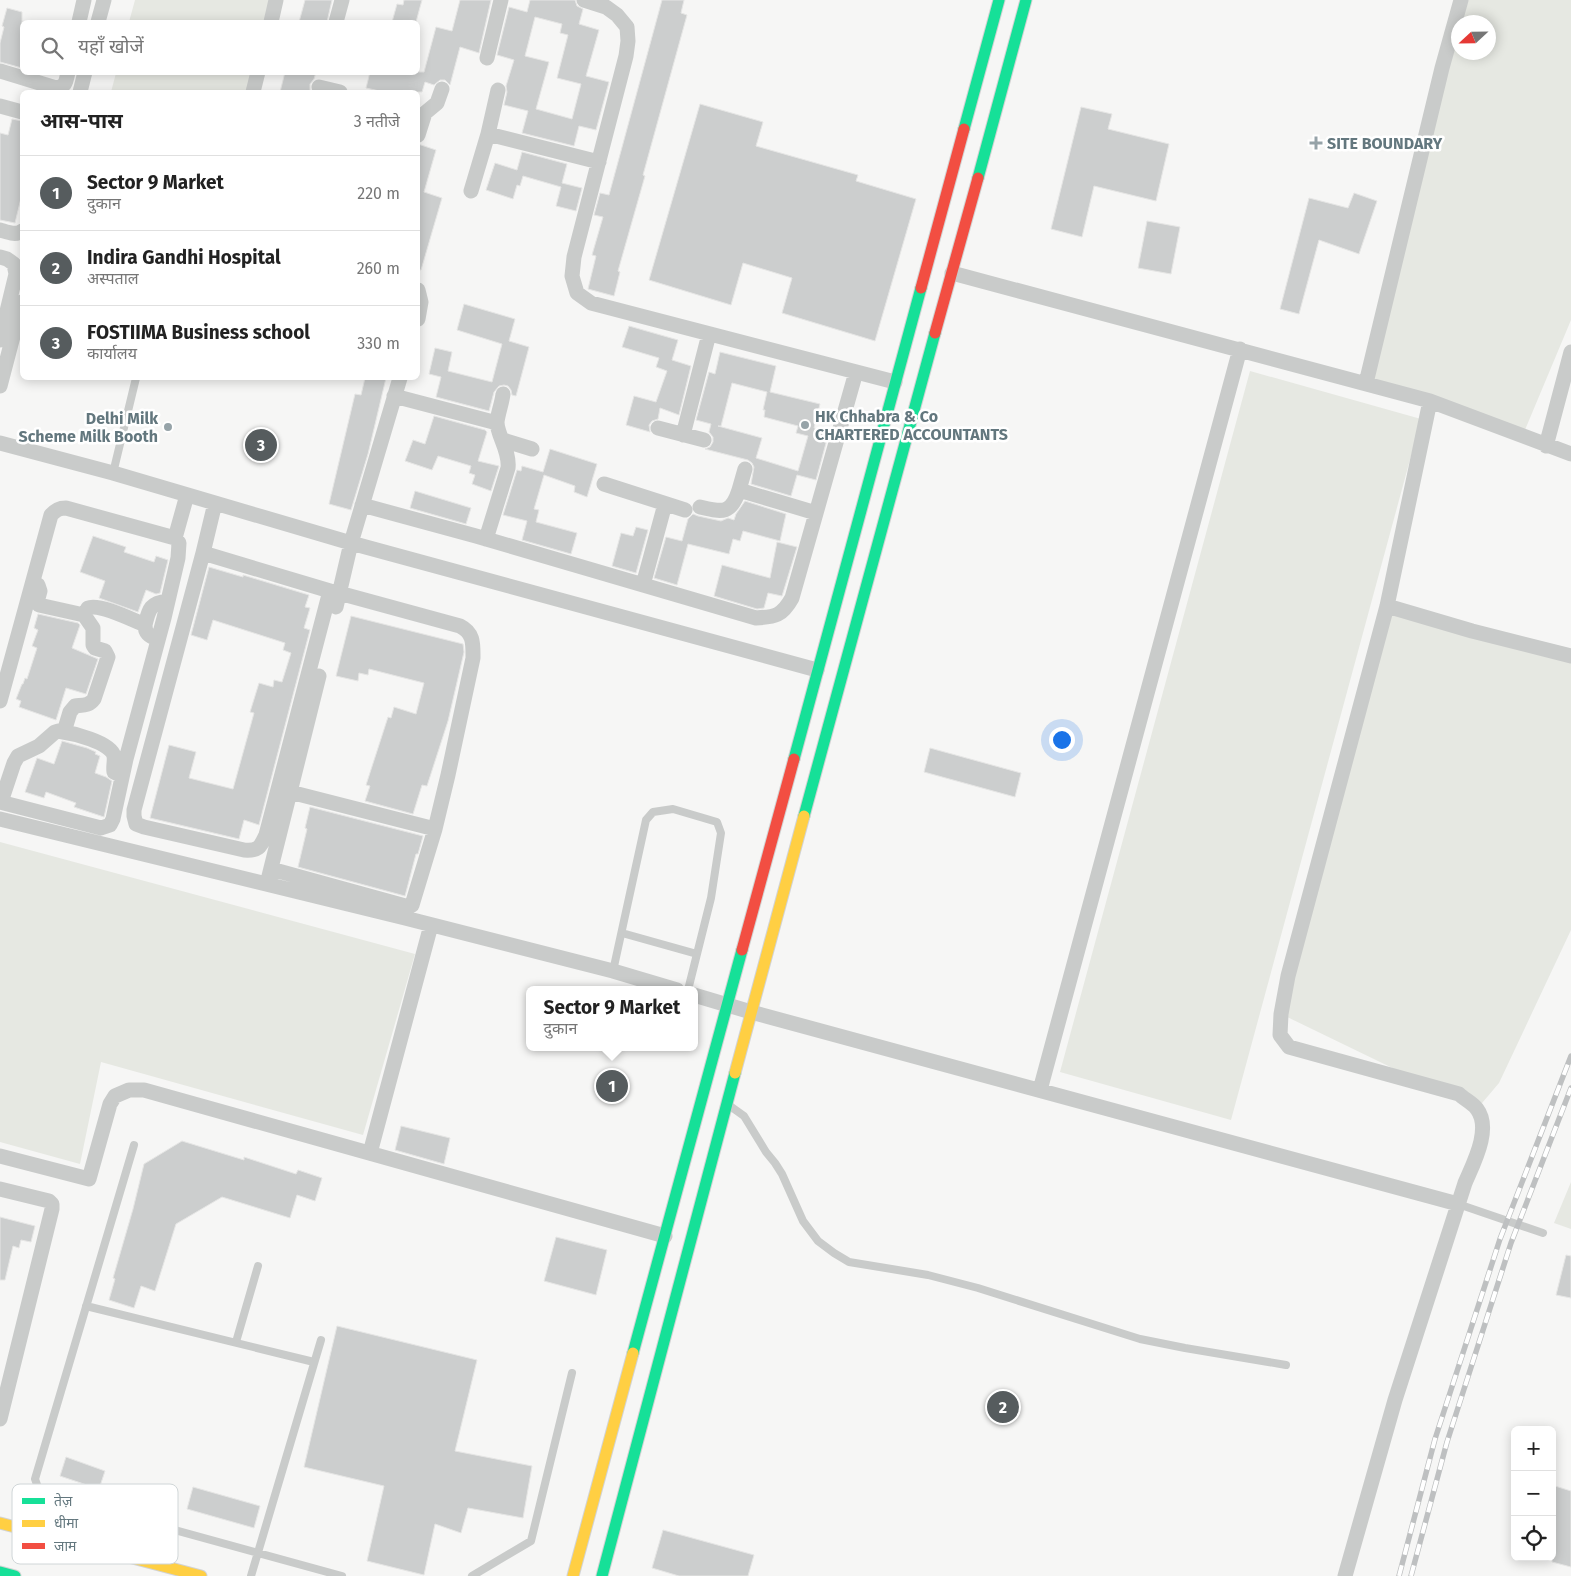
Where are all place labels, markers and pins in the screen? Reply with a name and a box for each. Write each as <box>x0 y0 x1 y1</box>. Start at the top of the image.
place label: SITE BOUNDARY <box>1327 134 1443 153</box>
marker: SITE BOUNDARY <box>1309 136 1323 150</box>
place label: HK Chhabra & Co CHARTERED ACCOUNTANTS <box>815 407 1008 444</box>
place label: Delhi Milk Scheme Milk Booth <box>19 409 158 446</box>
marker: HK Chhabra & Co CHARTERED ACCOUNTANTS <box>799 419 811 431</box>
marker: Delhi Milk Scheme Milk Booth <box>162 421 174 433</box>
pin: 3 <box>245 426 277 464</box>
pin: 1 <box>596 1067 628 1105</box>
pin: 2 <box>987 1388 1019 1426</box>

